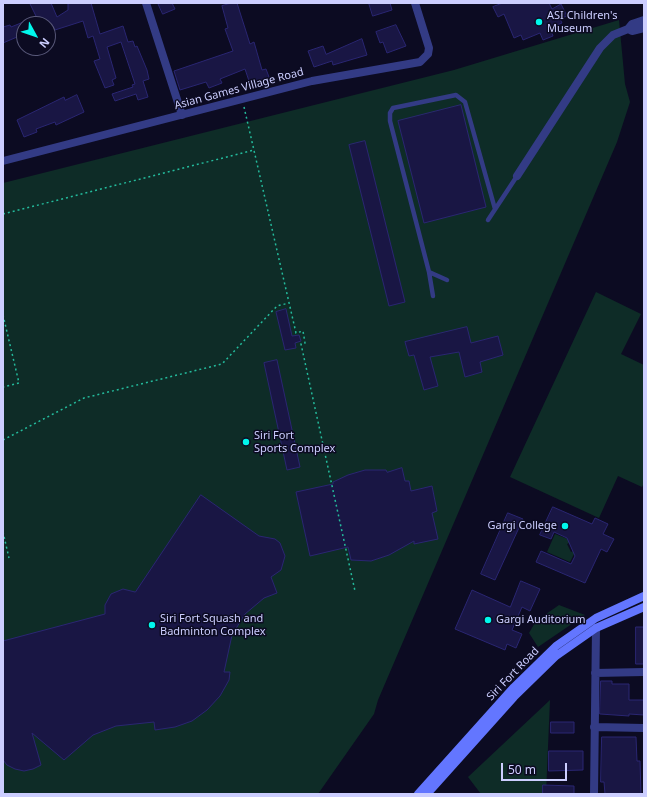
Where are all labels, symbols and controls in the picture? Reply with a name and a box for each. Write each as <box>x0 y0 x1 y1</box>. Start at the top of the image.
place label: ASI Children's Museum <box>547 9 617 35</box>
north arrow <box>16 16 56 56</box>
marker: ASI Children's Museum <box>534 17 544 27</box>
text: N <box>36 35 53 52</box>
street label: Asian Games Village Road <box>173 65 305 113</box>
place label: Siri Fort Sports Complex <box>254 429 335 455</box>
marker: Siri Fort Sports Complex <box>241 437 251 447</box>
place label: Gargi College <box>487 519 557 533</box>
marker: Gargi College <box>560 521 570 531</box>
place label: Siri Fort Squash and Badminton Complex <box>160 612 266 638</box>
place label: Gargi Auditorium <box>496 613 586 627</box>
marker: Gargi Auditorium <box>483 615 493 625</box>
marker: Siri Fort Squash and Badminton Complex <box>147 620 157 630</box>
street label: Siri Fort Road <box>484 644 542 704</box>
scale bar <box>503 755 569 781</box>
text: 50 m <box>508 761 536 778</box>

